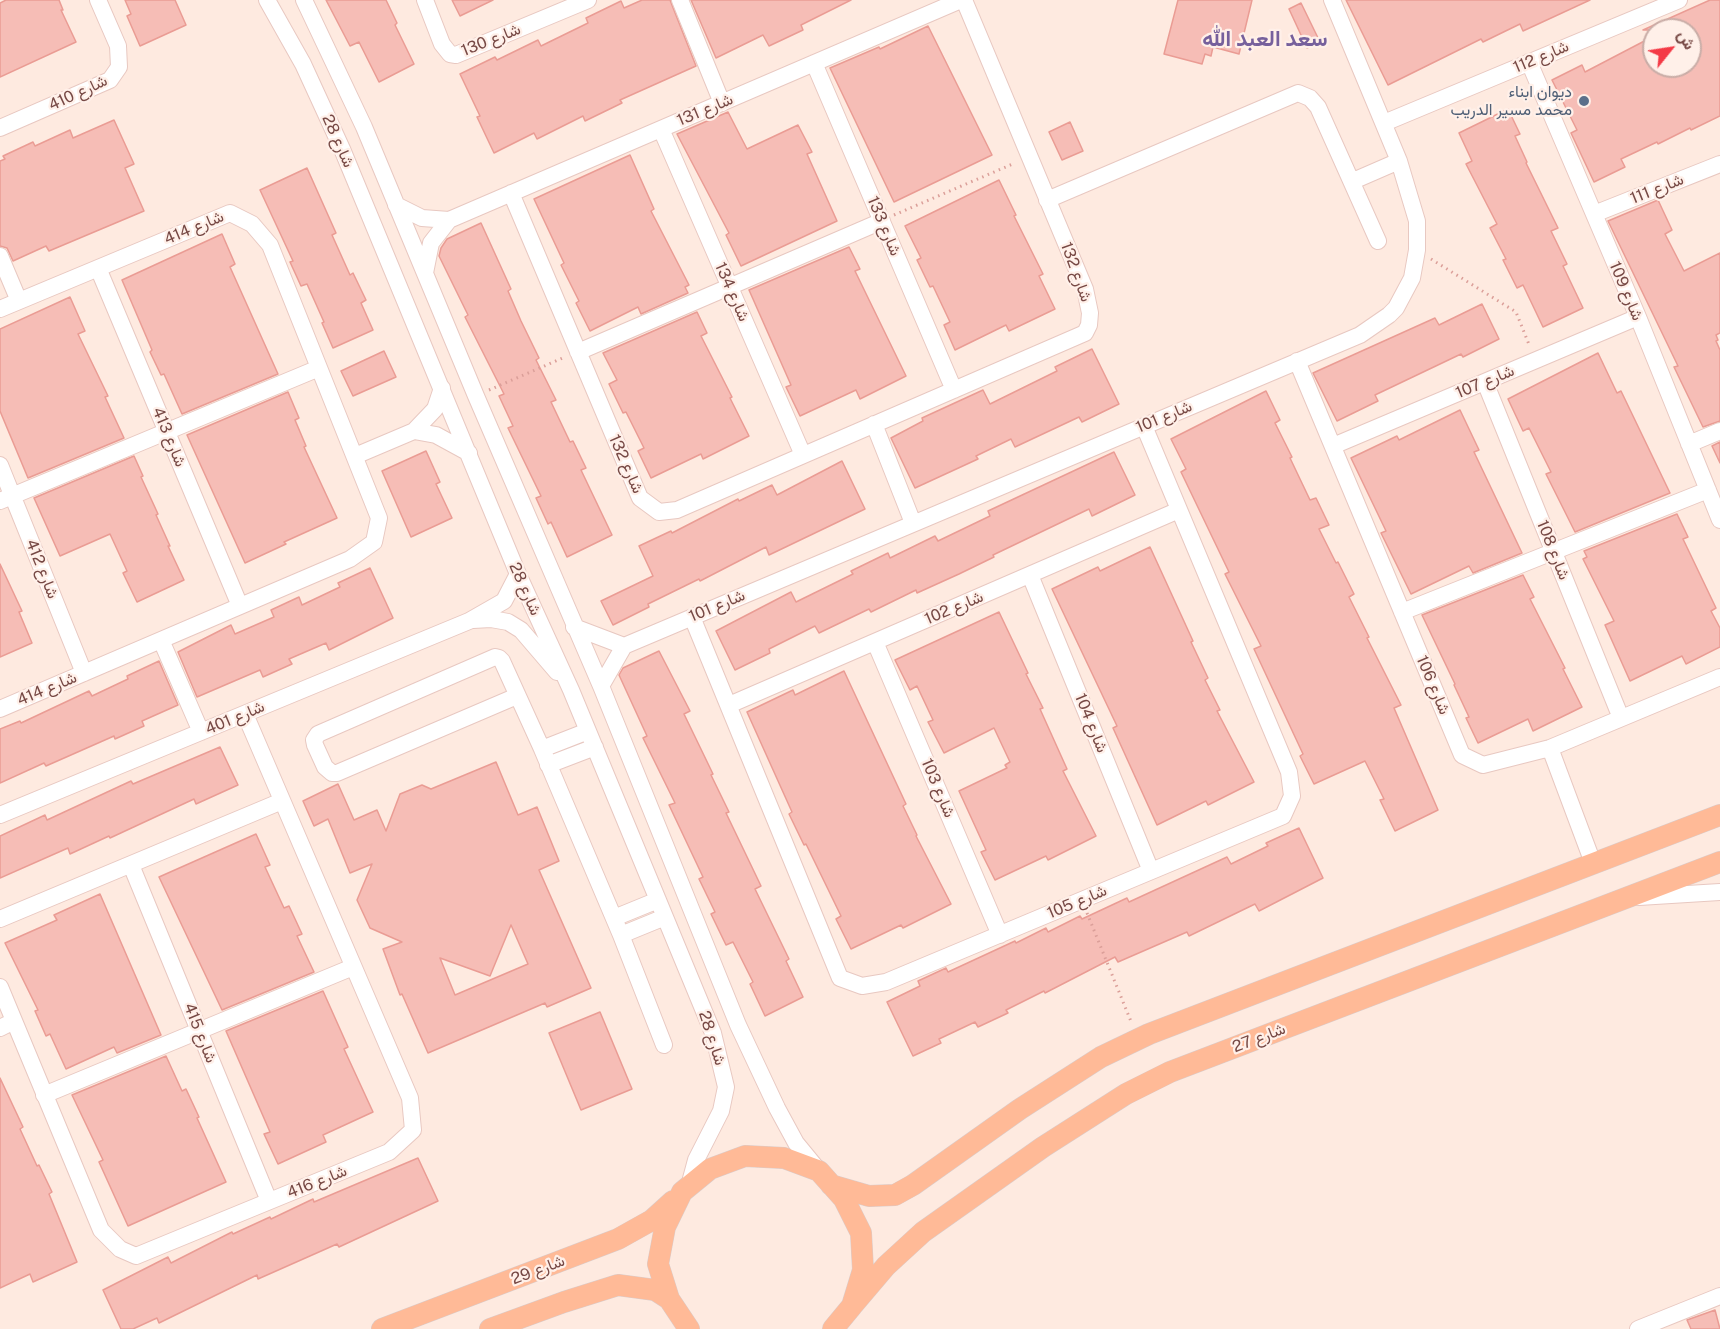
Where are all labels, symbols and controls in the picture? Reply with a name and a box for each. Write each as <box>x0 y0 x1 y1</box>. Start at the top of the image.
north arrow <box>1642 18 1702 78</box>
street label: شارع 130 <box>459 19 523 61</box>
district label: سعد العبد الله <box>1202 26 1328 52</box>
text: ش <box>1673 27 1699 53</box>
street label: شارع 112 <box>1510 37 1572 77</box>
street label: شارع 410 <box>46 71 110 115</box>
place label: ديوان ابناء محمد مسير الدريب <box>1450 82 1572 120</box>
street label: شارع 131 <box>674 90 736 130</box>
marker: ديوان ابناء محمد مسير الدريب <box>1577 94 1591 108</box>
street label: شارع 28 <box>318 112 358 170</box>
street label: شارع 111 <box>1628 170 1686 208</box>
street label: شارع 133 <box>863 193 905 259</box>
street label: شارع 414 <box>161 207 227 249</box>
street label: شارع 132 <box>1056 239 1096 305</box>
street label: شارع 134 <box>710 259 754 325</box>
street label: شارع 109 <box>1605 259 1647 323</box>
street label: شارع 107 <box>1453 361 1517 403</box>
street label: شارع 101 <box>1133 397 1195 437</box>
street label: شارع 413 <box>148 404 190 470</box>
street label: شارع 132 <box>605 432 647 496</box>
street label: شارع 108 <box>1532 517 1574 583</box>
street label: شارع 412 <box>21 537 63 601</box>
street label: شارع 28 <box>505 560 545 618</box>
street label: شارع 101 <box>686 586 748 626</box>
street label: شارع 102 <box>922 587 986 629</box>
street label: شارع 106 <box>1412 653 1454 717</box>
street label: شارع 414 <box>14 668 80 710</box>
street label: شارع 104 <box>1070 690 1112 756</box>
street label: شارع 401 <box>203 697 267 739</box>
street label: شارع 103 <box>917 756 959 820</box>
street label: شارع 105 <box>1044 881 1110 923</box>
street label: شارع 415 <box>179 1000 221 1066</box>
street label: شارع 28 <box>694 1008 730 1068</box>
street label: شارع 27 <box>1230 1019 1288 1057</box>
street label: شارع 416 <box>284 1161 350 1203</box>
street label: شارع 29 <box>509 1251 567 1289</box>

